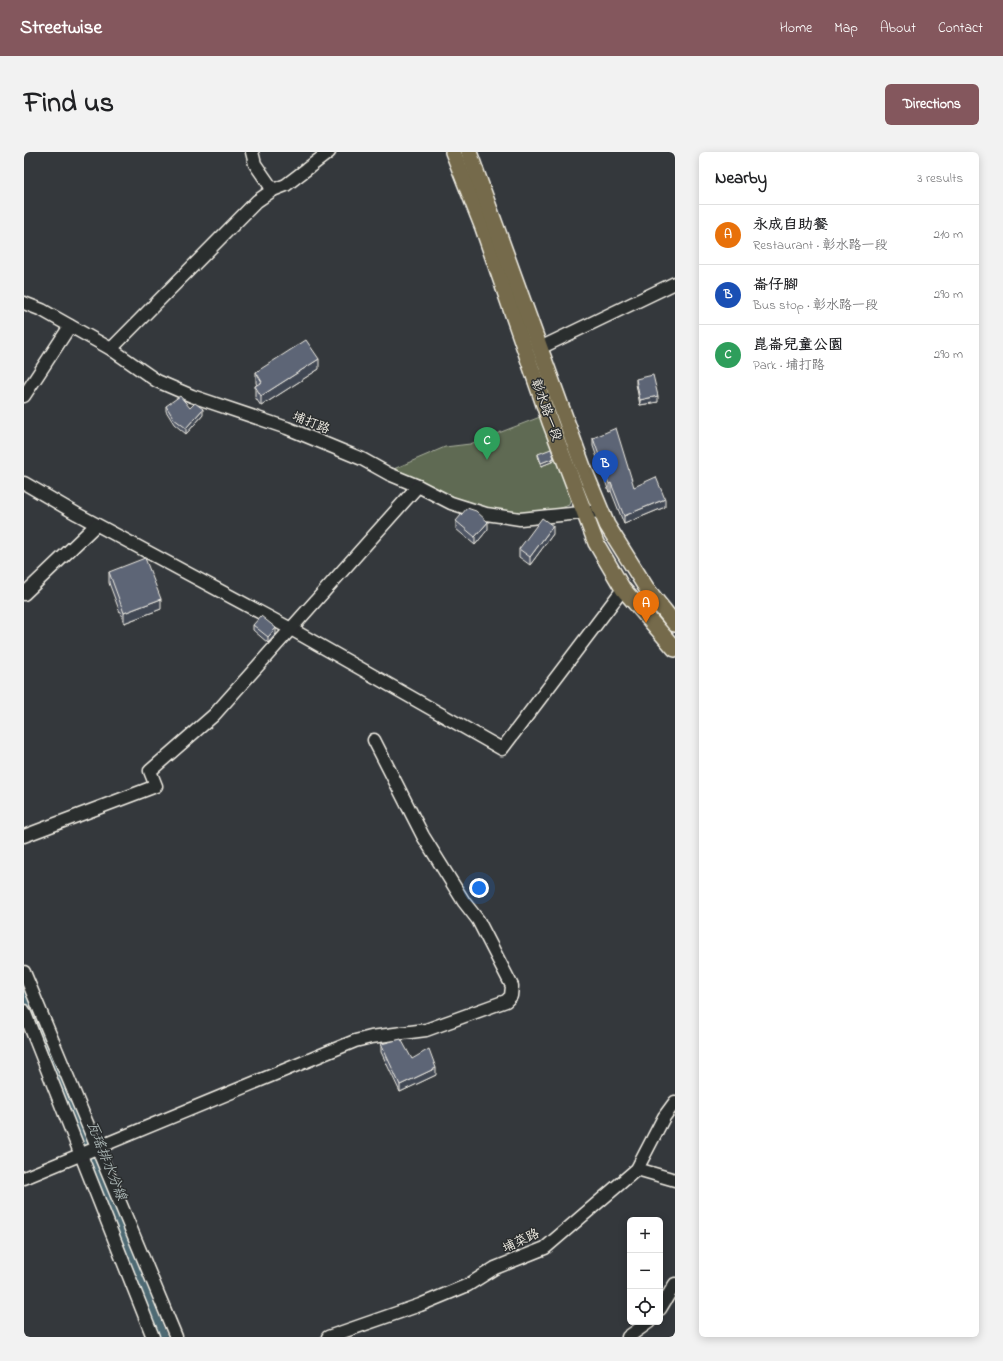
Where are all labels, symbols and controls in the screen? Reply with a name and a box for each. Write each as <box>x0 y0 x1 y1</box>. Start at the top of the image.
text: Streetwise <box>20 15 102 42</box>
text: Home <box>780 18 812 39</box>
text: Map <box>834 18 858 39</box>
text: About <box>880 18 916 39</box>
text: Contact <box>938 18 983 39</box>
text: Find us <box>24 84 114 125</box>
button: Directions <box>885 84 979 125</box>
text: Nearby <box>715 166 767 191</box>
text: 3 results <box>917 169 963 188</box>
text: 永成自助餐 <box>753 214 828 236</box>
text: A <box>724 225 732 244</box>
text: 210 m <box>933 225 963 244</box>
text: Restaurant · 彰水路一段 <box>753 236 888 255</box>
text: 崙仔腳 <box>753 274 798 296</box>
text: B <box>724 285 732 304</box>
text: 290 m <box>934 285 963 304</box>
text: Bus stop · 彰水路一段 <box>753 296 878 315</box>
text: 崑崙兒童公園 <box>753 334 843 356</box>
text: C <box>724 345 732 364</box>
text: 290 m <box>934 345 963 364</box>
text: Park · 埔打路 <box>753 356 825 375</box>
street label: 彰水路一段 <box>526 376 566 444</box>
street label: 埔打路 <box>289 407 333 439</box>
pin: C <box>474 427 500 460</box>
pin: B <box>592 450 618 483</box>
pin: A <box>633 590 659 623</box>
your location <box>469 878 489 898</box>
water label: 瓦瑤排水分線 <box>81 1118 132 1205</box>
map controls <box>627 1217 663 1325</box>
button: + <box>627 1217 663 1253</box>
street label: 埔菜路 <box>499 1224 543 1258</box>
button: − <box>627 1253 663 1289</box>
button: locate <box>627 1289 663 1325</box>

